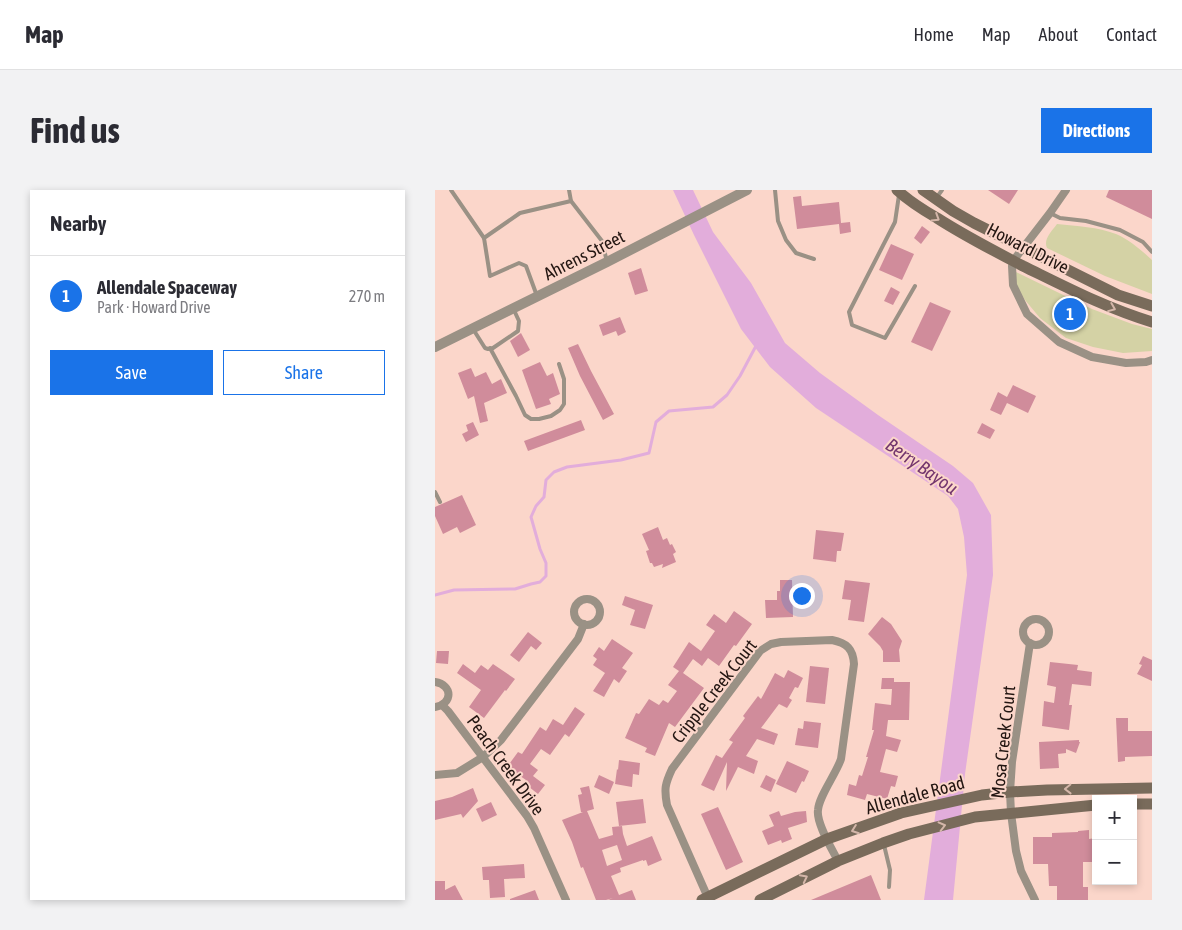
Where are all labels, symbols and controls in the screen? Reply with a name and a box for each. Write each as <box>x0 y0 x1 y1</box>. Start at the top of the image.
text: Map <box>25 21 64 48</box>
text: Home <box>914 24 954 45</box>
text: Map <box>982 24 1011 45</box>
text: About <box>1039 24 1078 45</box>
text: Contact <box>1106 24 1157 45</box>
button: Directions <box>1041 108 1152 153</box>
text: Find us <box>30 110 120 150</box>
text: Nearby <box>50 211 106 235</box>
one-way arrow <box>931 212 940 221</box>
street label: Howard Drive <box>984 218 1072 278</box>
street label: Ahrens Street <box>540 226 628 284</box>
text: Allendale Spaceway <box>97 276 237 298</box>
text: 1 <box>62 287 70 305</box>
text: 270 m <box>349 287 385 305</box>
pin: 1 <box>1054 295 1086 333</box>
text: Park · Howard Drive <box>97 298 211 316</box>
one-way arrow <box>1107 302 1116 313</box>
button: Save <box>50 350 213 395</box>
button: Share <box>223 350 385 395</box>
water label: Berry Bayou <box>882 433 962 499</box>
your location <box>789 583 815 609</box>
street label: Cripple Creek Court <box>667 635 761 747</box>
street label: Mosa Creek Court <box>987 685 1019 799</box>
street label: Peach Creek Drive <box>463 711 549 819</box>
street label: Allendale Road <box>863 772 967 818</box>
one-way arrow <box>1064 784 1072 795</box>
map controls <box>1092 795 1137 885</box>
button: + <box>1092 795 1137 840</box>
one-way arrow <box>938 821 946 832</box>
one-way arrow <box>851 824 859 834</box>
button: − <box>1092 840 1137 885</box>
one-way arrow <box>799 874 808 884</box>

